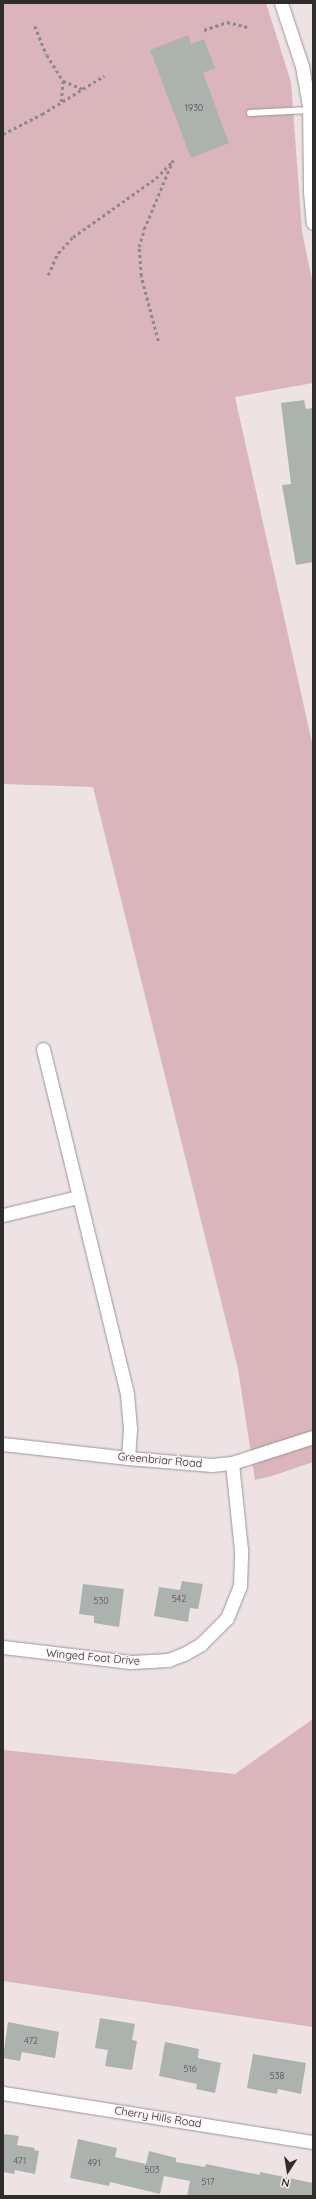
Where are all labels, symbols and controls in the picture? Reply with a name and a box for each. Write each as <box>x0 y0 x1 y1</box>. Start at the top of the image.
house number: 1930 <box>185 103 203 113</box>
street label: Greenbriar Road <box>117 1450 203 1470</box>
house number: 542 <box>172 1594 186 1604</box>
house number: 530 <box>94 1596 108 1606</box>
street label: Winged Foot Drive <box>45 1646 141 1668</box>
house number: 472 <box>24 2036 38 2046</box>
house number: 516 <box>183 2064 197 2074</box>
house number: 538 <box>270 2071 284 2081</box>
street label: Cherry Hills Road <box>113 2104 203 2130</box>
north arrow <box>268 2151 308 2191</box>
house number: 471 <box>14 2156 26 2166</box>
house number: 491 <box>88 2158 100 2168</box>
house number: 503 <box>145 2165 159 2175</box>
text: N <box>280 2175 291 2190</box>
house number: 517 <box>202 2177 214 2187</box>

